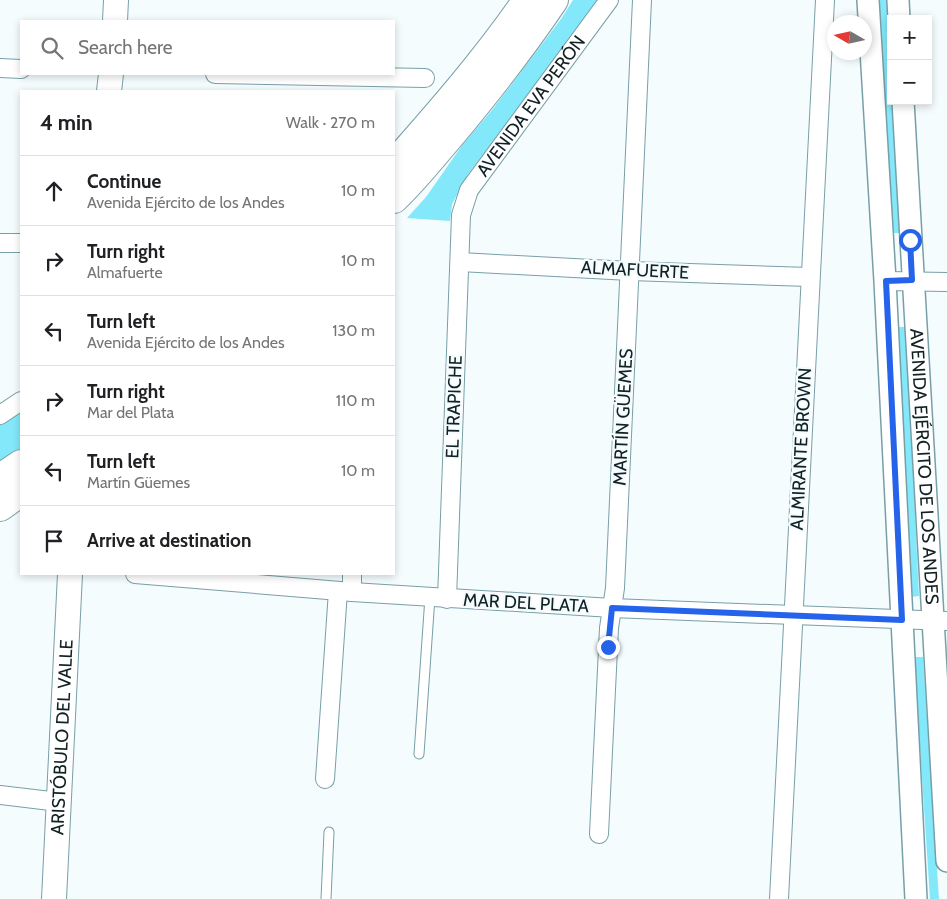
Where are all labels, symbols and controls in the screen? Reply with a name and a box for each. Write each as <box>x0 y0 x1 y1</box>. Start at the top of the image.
north arrow <box>827 15 872 60</box>
map controls <box>887 15 932 105</box>
button: + <box>887 15 932 60</box>
search box <box>20 20 395 75</box>
street label: AVENIDA EVA PERÓN <box>472 31 590 181</box>
icon: search <box>38 34 66 62</box>
text: Search here <box>78 36 172 59</box>
button: − <box>887 60 932 105</box>
text: 4 min <box>40 110 93 135</box>
text: Walk · 270 m <box>286 113 375 132</box>
text: Continue <box>87 170 161 193</box>
icon: ahead <box>40 177 68 205</box>
text: 10 m <box>341 181 375 200</box>
text: Avenida Ejército de los Andes <box>87 193 285 212</box>
route start <box>899 229 922 252</box>
text: Turn right <box>87 240 165 263</box>
icon: right <box>40 247 68 275</box>
text: 10 m <box>341 251 375 270</box>
street label: ALMAFUERTE <box>580 256 690 284</box>
text: Almafuerte <box>87 263 163 282</box>
text: Turn left <box>87 310 155 333</box>
icon: left <box>40 317 68 345</box>
text: 130 m <box>332 321 375 340</box>
street label: AVENIDA EJÉRCITO DE LOS ANDES <box>905 328 943 605</box>
text: Avenida Ejército de los Andes <box>87 333 285 352</box>
street label: MARTÍN GÜEMES <box>608 348 638 486</box>
street label: EL TRAPICHE <box>441 355 467 459</box>
street label: ALMIRANTE BROWN <box>786 367 816 531</box>
text: Turn right <box>87 380 165 403</box>
icon: right <box>40 387 68 415</box>
text: 110 m <box>336 391 375 410</box>
text: Mar del Plata <box>87 403 174 422</box>
text: Turn left <box>87 450 155 473</box>
icon: left <box>40 457 68 485</box>
text: 10 m <box>341 461 375 480</box>
text: Martín Güemes <box>87 473 190 492</box>
icon: arrive <box>40 527 68 555</box>
text: Arrive at destination <box>87 529 251 552</box>
street label: MAR DEL PLATA <box>463 589 589 617</box>
route end <box>597 636 620 659</box>
street label: ARISTÓBULO DEL VALLE <box>46 639 78 836</box>

